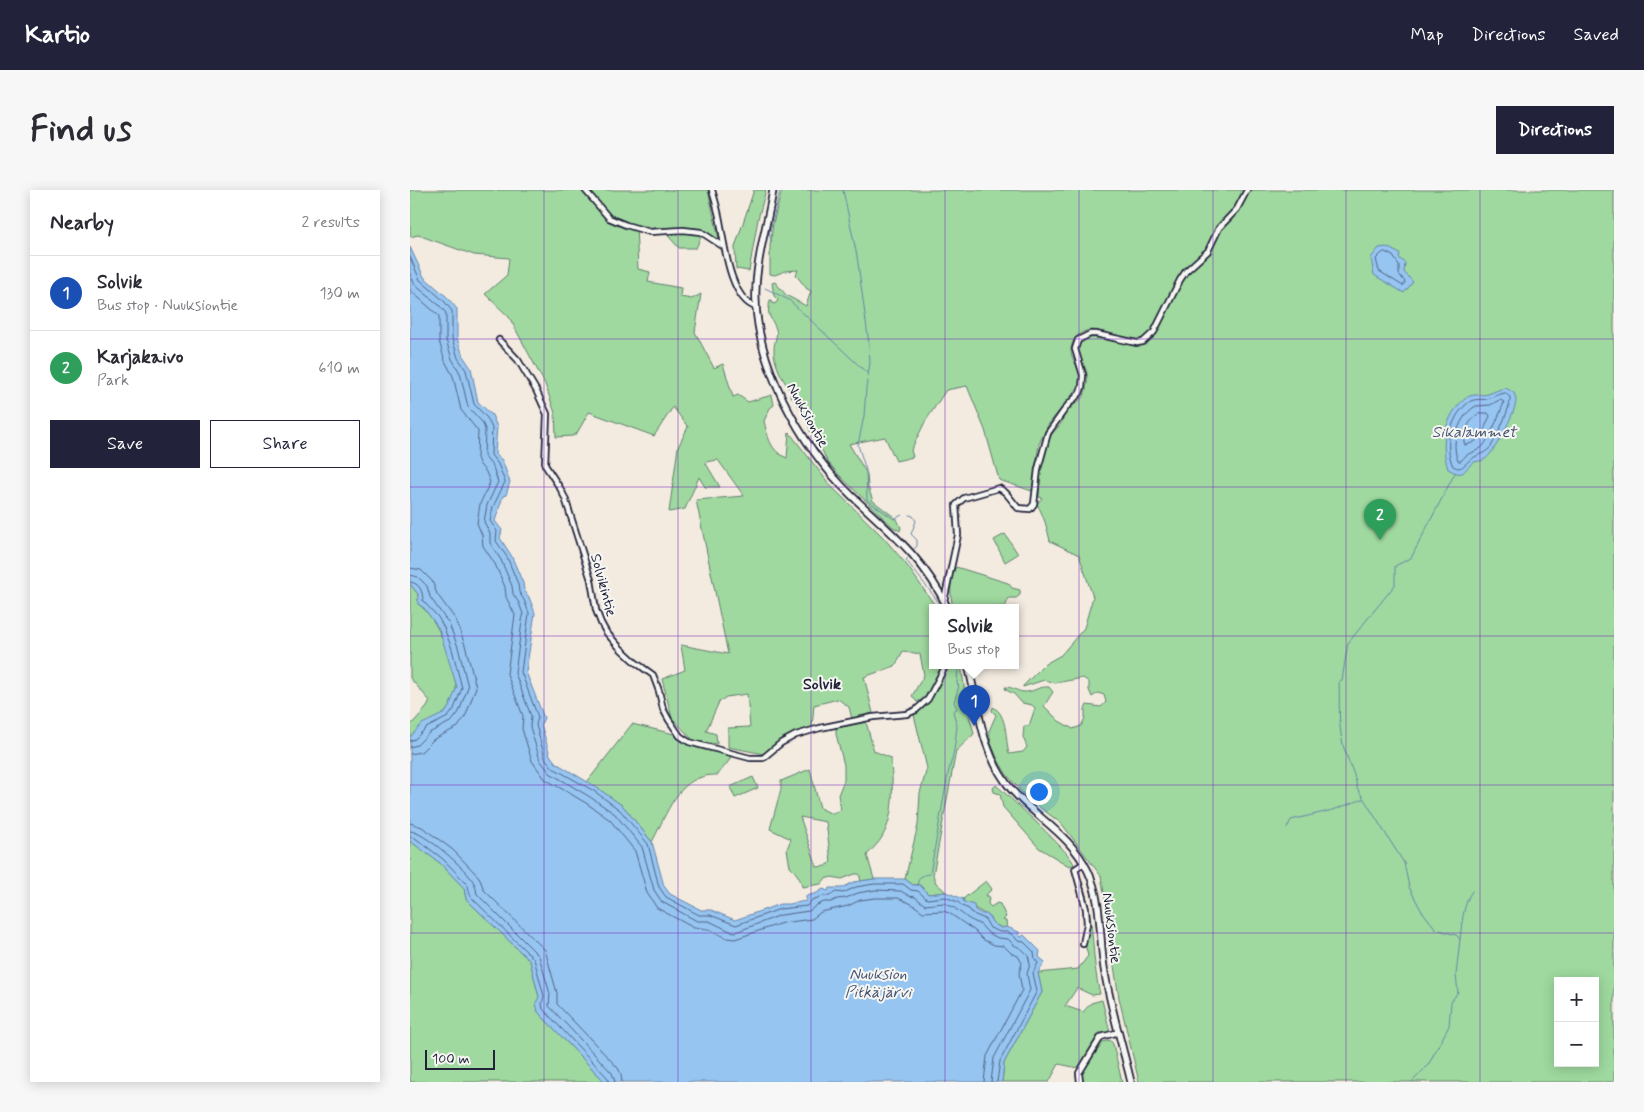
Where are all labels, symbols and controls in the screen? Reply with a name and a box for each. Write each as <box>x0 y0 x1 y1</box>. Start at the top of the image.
text: Kartio <box>25 20 90 51</box>
text: Map <box>1411 23 1444 47</box>
text: Directions <box>1472 23 1546 47</box>
text: Saved <box>1574 23 1619 47</box>
button: Directions <box>1496 106 1614 154</box>
text: Find us <box>30 107 132 153</box>
text: Nearby <box>50 209 114 237</box>
text: 2 results <box>302 212 360 233</box>
text: Solvik <box>97 270 142 295</box>
text: 1 <box>62 283 70 304</box>
text: 130 m <box>319 283 360 304</box>
text: Bus stop · Nuuksiontie <box>97 295 238 316</box>
text: Karjakaivo <box>97 345 183 370</box>
text: 2 <box>62 358 70 379</box>
text: 610 m <box>318 358 360 379</box>
text: Park <box>97 370 129 391</box>
street label: Nuuksiontie <box>781 380 833 451</box>
button: Save <box>50 420 200 468</box>
button: Share <box>210 420 360 468</box>
water label: Sikalammet <box>1432 422 1519 443</box>
pin: 2 <box>1364 499 1396 540</box>
street label: Solvikintie <box>585 551 621 619</box>
popup <box>929 604 1019 669</box>
text: Solvik <box>948 614 993 639</box>
text: Bus stop <box>948 639 1000 660</box>
district label: Solvik <box>803 674 841 695</box>
pin: 1 <box>958 685 990 726</box>
your location <box>1026 779 1052 805</box>
street label: Nuuksiontie <box>1097 892 1125 965</box>
water label: Nuuksion Pitkäjärvi <box>845 964 913 1003</box>
map controls <box>1554 977 1599 1067</box>
button: + <box>1554 977 1599 1022</box>
button: − <box>1554 1022 1599 1067</box>
scale bar <box>425 1047 495 1070</box>
text: 100 m <box>432 1050 470 1068</box>

